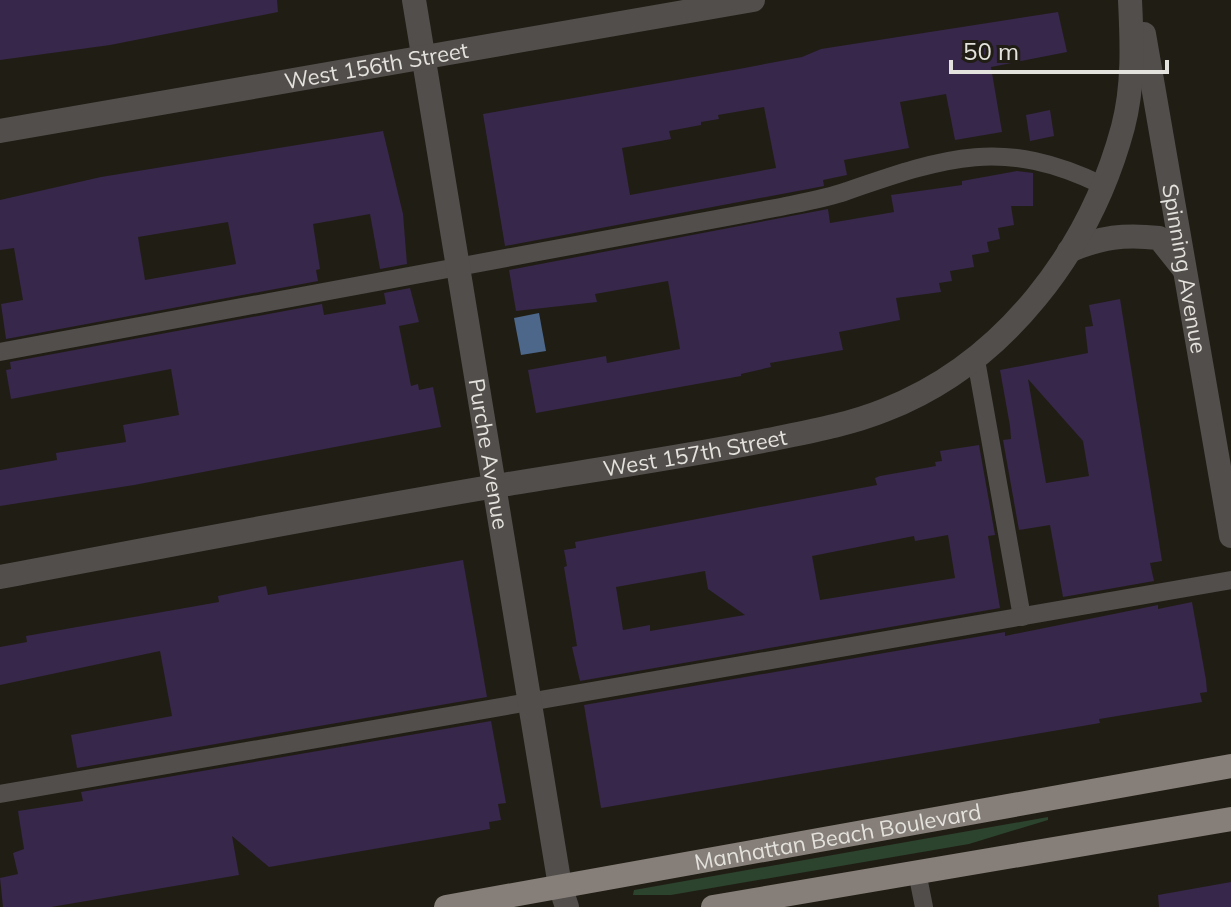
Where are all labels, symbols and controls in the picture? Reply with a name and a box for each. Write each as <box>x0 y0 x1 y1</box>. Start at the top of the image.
scale bar <box>951 24 1167 74</box>
street label: West 156th Street <box>282 36 471 95</box>
text: 50 m <box>963 36 1019 66</box>
street label: Spinning Avenue <box>1156 181 1213 356</box>
street label: Purche Avenue <box>463 376 515 532</box>
street label: West 157th Street <box>601 422 790 483</box>
street label: Manhattan Beach Boulevard <box>692 797 983 876</box>

